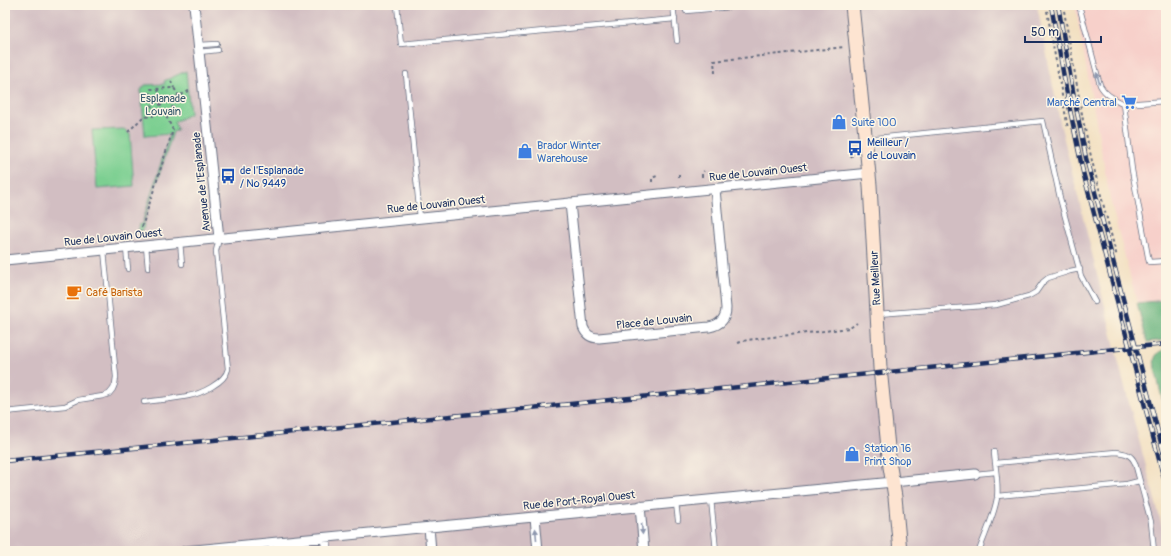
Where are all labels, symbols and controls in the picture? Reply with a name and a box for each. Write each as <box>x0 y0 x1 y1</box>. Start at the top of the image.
scale bar <box>1025 18 1101 44</box>
text: 50 m <box>1031 25 1059 40</box>
one-way arrow <box>1095 72 1101 84</box>
park label: Esplanade Louvain <box>140 92 186 118</box>
supermarket icon: Marché Central <box>1120 93 1138 111</box>
place label: Marché Central <box>1047 96 1117 109</box>
shop icon: Suite 100 <box>830 113 848 131</box>
place label: Suite 100 <box>851 116 896 129</box>
street label: Avenue de l'Esplanade <box>190 131 213 232</box>
place label: Meilleur / de Louvain <box>867 136 916 162</box>
place label: Brador Winter Warehouse <box>537 139 601 165</box>
bus stop icon: Meilleur / de Louvain <box>846 139 864 157</box>
shop icon: Brador Winter Warehouse <box>516 142 534 160</box>
street label: Rue de Louvain Ouest <box>708 161 808 184</box>
place label: de l'Esplanade / No 9449 <box>240 164 304 190</box>
bus stop icon: de l'Esplanade / No 9449 <box>219 167 237 185</box>
street label: Rue de Louvain Ouest <box>386 193 486 216</box>
street label: Rue de Louvain Ouest <box>63 226 163 249</box>
street label: Rue Meilleur <box>868 250 883 306</box>
cafe icon: Café Barista <box>65 283 83 301</box>
place label: Café Barista <box>86 286 142 299</box>
street label: Place de Louvain <box>615 311 693 332</box>
place label: Station 16 Print Shop <box>864 442 911 468</box>
shop icon: Station 16 Print Shop <box>843 445 861 463</box>
street label: Rue de Port-Royal Ouest <box>522 488 636 513</box>
one-way arrow <box>638 523 645 535</box>
one-way arrow <box>533 528 540 540</box>

